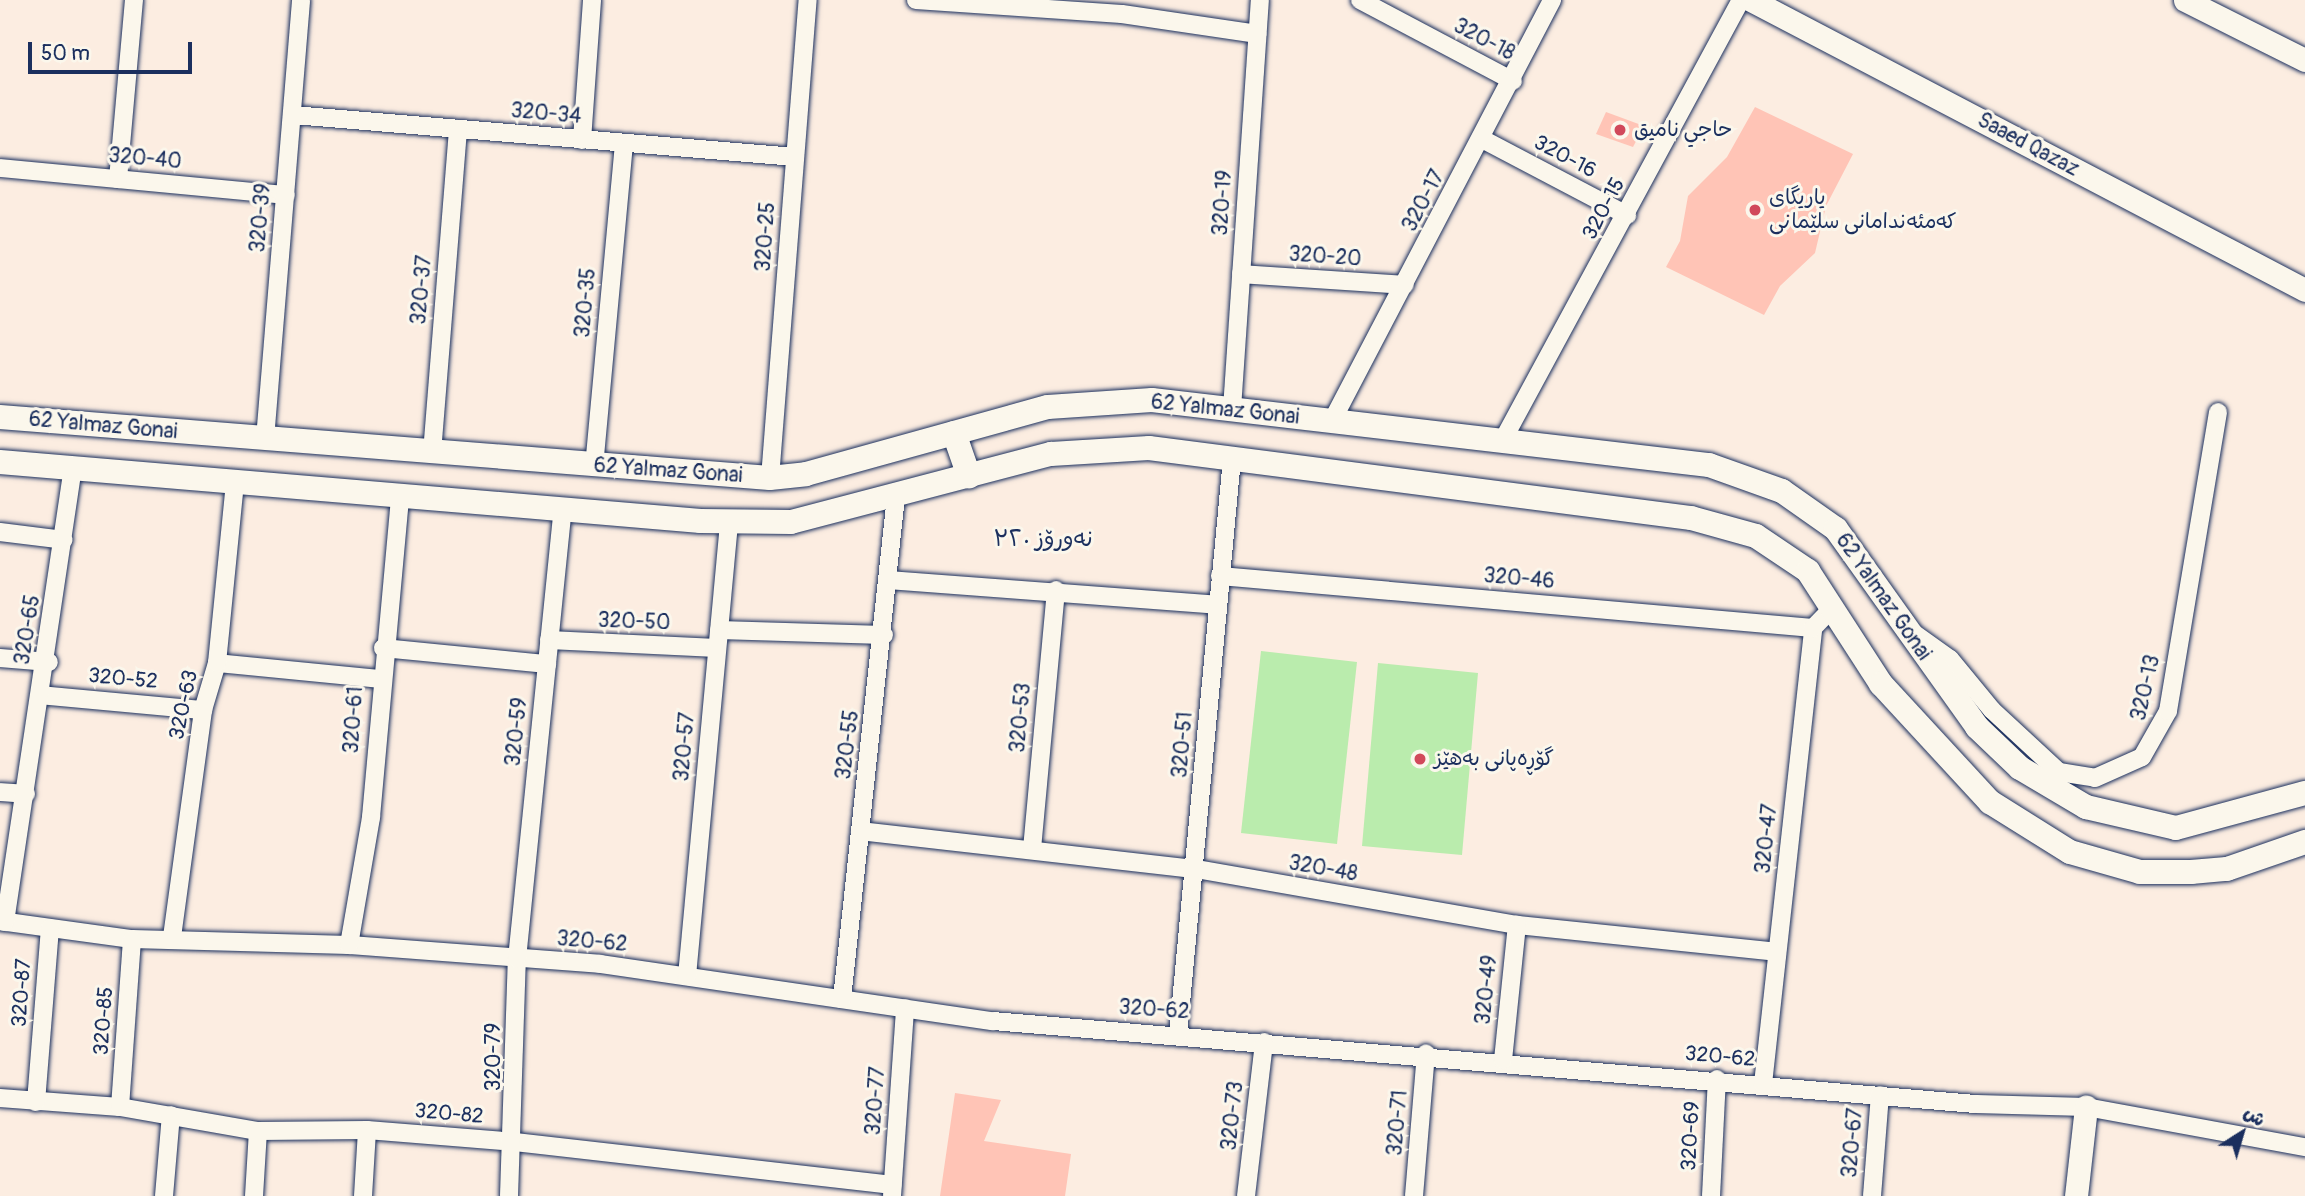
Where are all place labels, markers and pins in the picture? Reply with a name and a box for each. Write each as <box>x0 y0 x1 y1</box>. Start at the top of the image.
place label: حاجي ناميق <box>1634 117 1732 143</box>
marker: حاجي ناميق <box>1612 122 1628 138</box>
place label: یاریگای کەمئەندامانی سلێمانی <box>1769 185 1957 235</box>
marker: یاریگای کەمئەندامانی سلێمانی <box>1747 202 1763 218</box>
place label: گۆڕەپانی بەهێز <box>1434 746 1554 772</box>
marker: گۆڕەپانی بەهێز <box>1412 751 1428 767</box>

